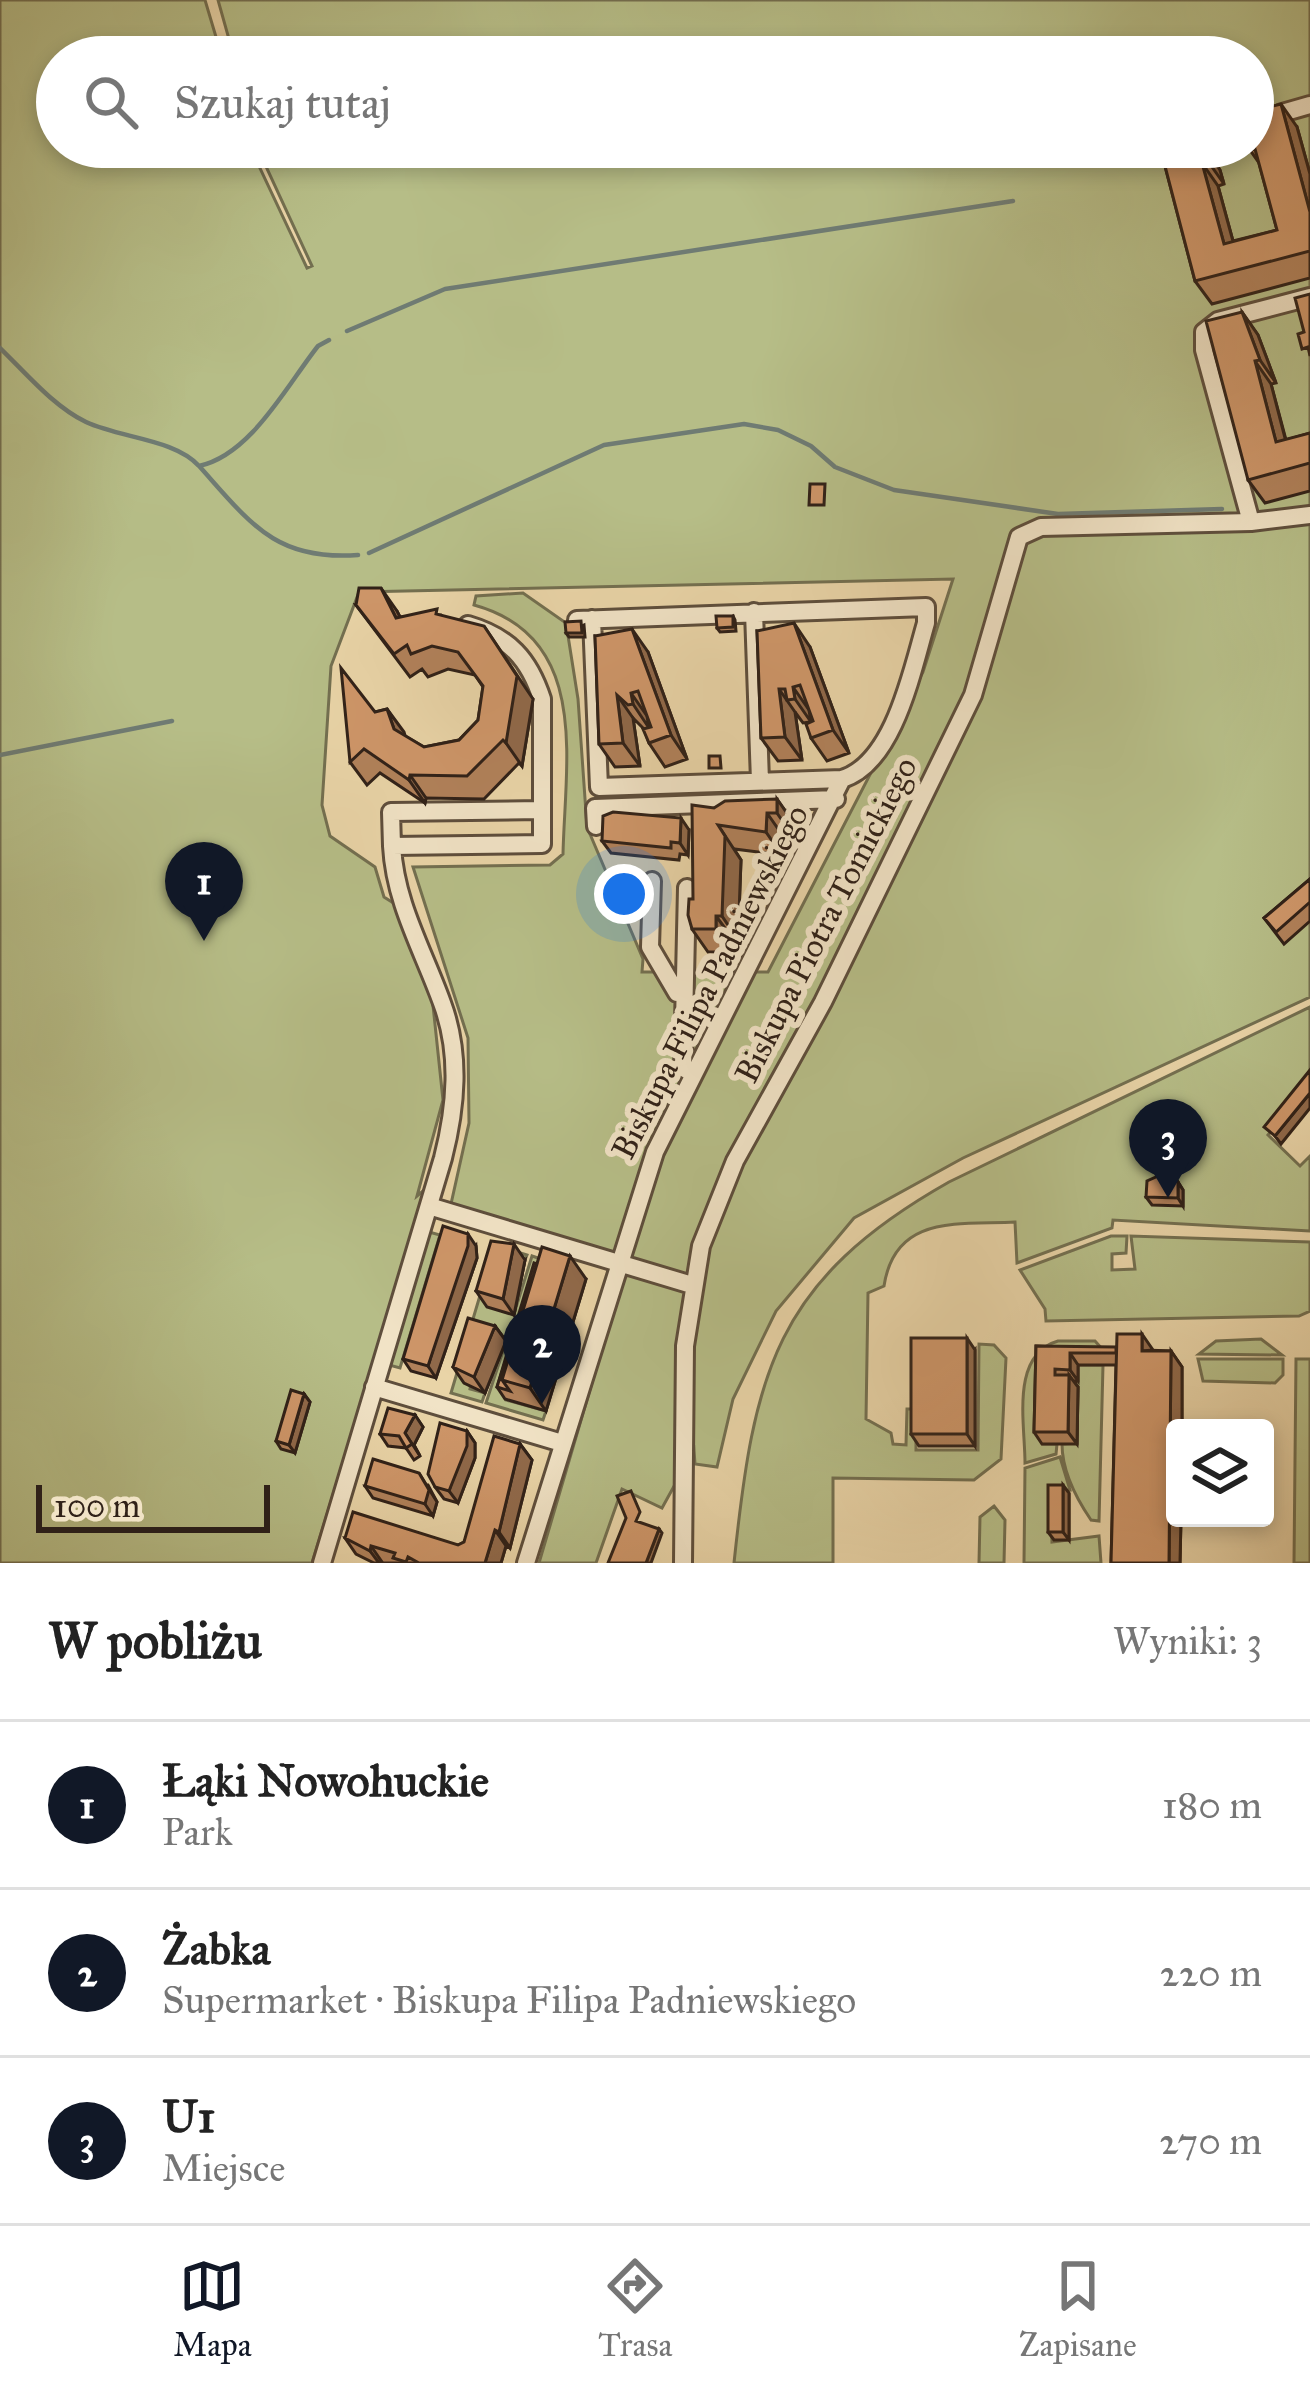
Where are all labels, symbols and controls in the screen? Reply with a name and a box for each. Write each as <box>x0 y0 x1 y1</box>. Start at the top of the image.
search box <box>36 36 1274 168</box>
icon: search <box>78 69 144 135</box>
text: Szukaj tutaj <box>174 75 391 130</box>
street label: Biskupa Piotra Tomickiego <box>726 750 926 1090</box>
street label: Biskupa Filipa Padniewskiego <box>603 798 817 1166</box>
pin: 1 <box>165 842 243 941</box>
your location <box>594 864 654 924</box>
pin: 3 <box>1129 1099 1207 1198</box>
pin: 2 <box>503 1305 581 1404</box>
map controls <box>1166 1419 1274 1527</box>
button: layers <box>1166 1419 1274 1527</box>
scale bar <box>36 1479 270 1532</box>
text: 100 m <box>54 1486 140 1526</box>
text: W pobliżu <box>48 1610 262 1672</box>
text: Wyniki: 3 <box>1113 1617 1262 1665</box>
text: Łąki Nowohuckie <box>162 1753 489 1808</box>
text: 1 <box>79 1781 95 1829</box>
text: 180 m <box>1162 1781 1262 1829</box>
text: Park <box>162 1808 233 1856</box>
text: Żabka <box>162 1921 271 1976</box>
text: 2 <box>77 1949 97 1997</box>
text: 220 m <box>1160 1949 1262 1997</box>
text: Supermarket · Biskupa Filipa Padniewskiego <box>162 1976 856 2024</box>
text: U1 <box>162 2089 215 2144</box>
text: 3 <box>79 2117 95 2165</box>
text: 270 m <box>1159 2117 1262 2165</box>
text: Miejsce <box>162 2144 285 2192</box>
tab: Mapa <box>173 2253 252 2365</box>
tab: Trasa <box>598 2253 672 2365</box>
tab: Zapisane <box>1019 2253 1137 2365</box>

